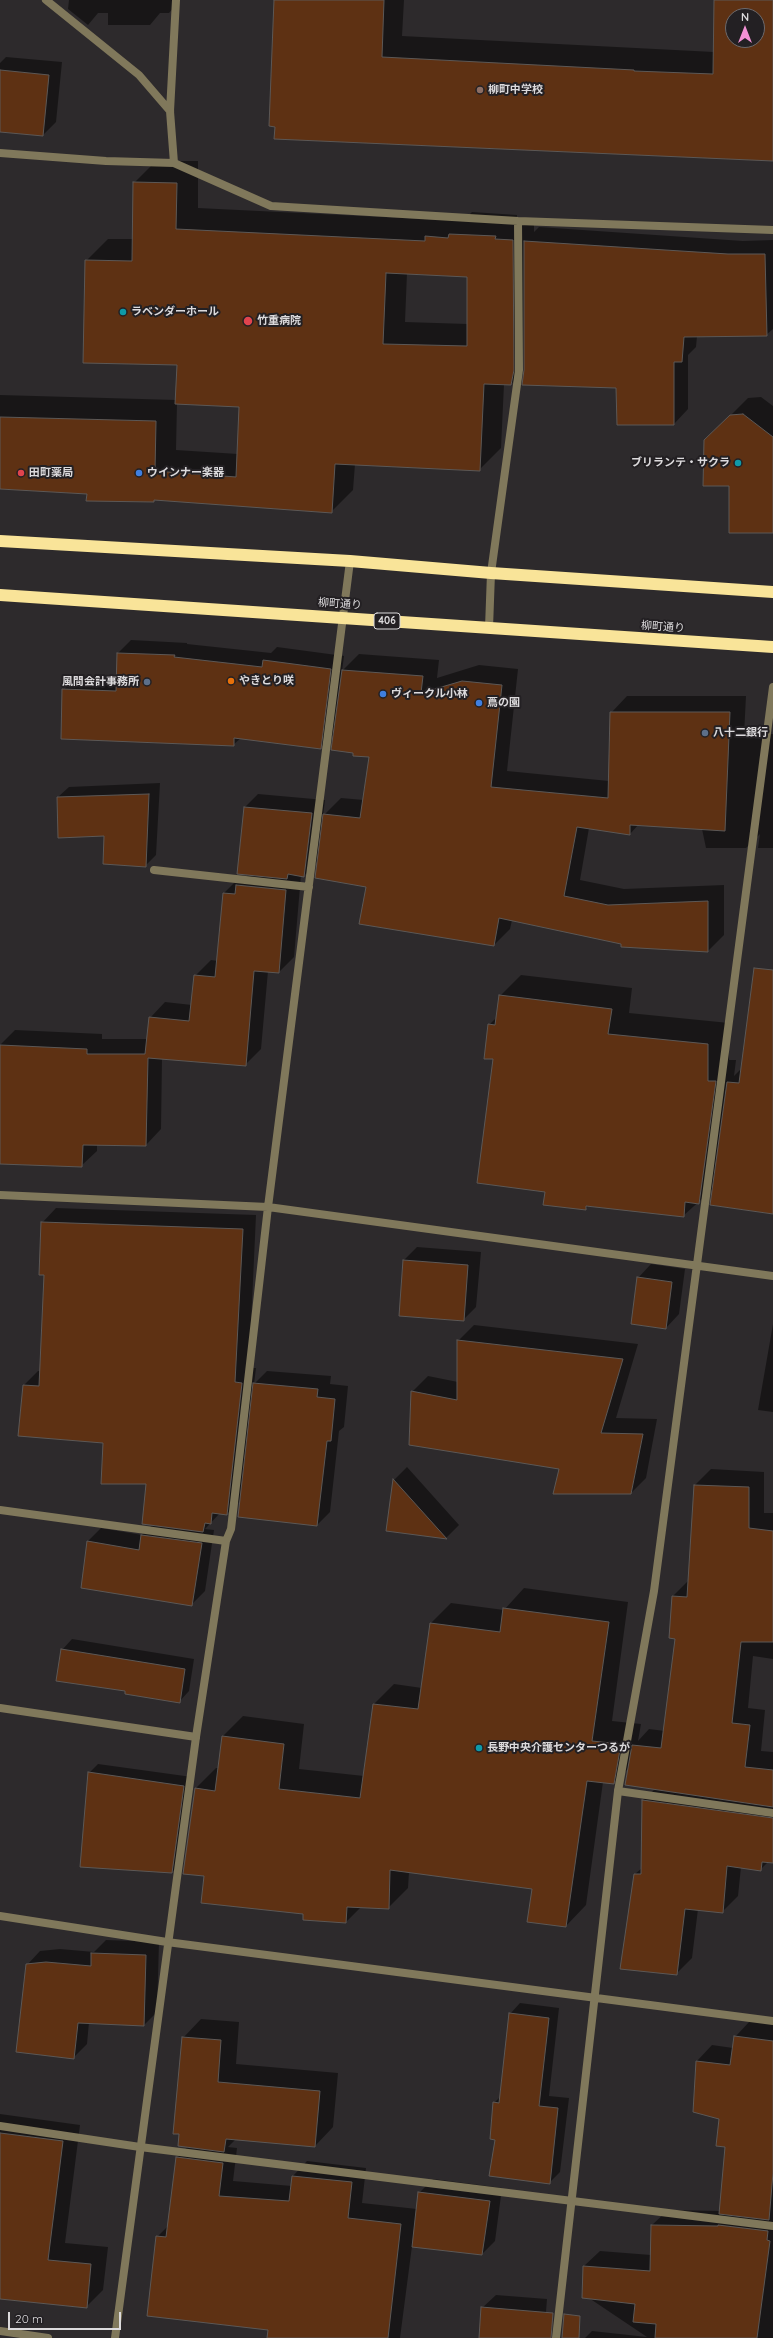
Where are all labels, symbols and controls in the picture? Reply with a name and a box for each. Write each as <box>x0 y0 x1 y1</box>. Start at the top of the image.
north arrow <box>725 8 765 48</box>
text: N <box>741 10 749 24</box>
place label: 柳町中学校 <box>488 83 543 97</box>
marker: 柳町中学校 <box>475 85 485 95</box>
place label: ラベンダーホール <box>131 305 219 319</box>
marker: ラベンダーホール <box>118 307 128 317</box>
place label: 竹重病院 <box>257 314 301 328</box>
marker: 竹重病院 <box>242 315 254 327</box>
place label: ブリランテ・サクラ <box>631 456 730 470</box>
marker: ブリランテ・サクラ <box>733 458 743 468</box>
place label: 田町薬局 <box>29 466 73 480</box>
place label: ウインナー楽器 <box>147 466 224 480</box>
marker: 田町薬局 <box>16 468 26 478</box>
marker: ウインナー楽器 <box>134 468 144 478</box>
street label: 柳町通り <box>318 596 362 612</box>
road number: 406 <box>374 613 400 629</box>
street label: 柳町通り <box>641 619 685 635</box>
place label: やきとり咲 <box>239 674 294 688</box>
place label: 風間会計事務所 <box>62 675 139 689</box>
marker: やきとり咲 <box>226 676 236 686</box>
marker: 風間会計事務所 <box>142 677 152 687</box>
place label: ヴィークル小林 <box>391 687 468 701</box>
marker: ヴィークル小林 <box>378 689 388 699</box>
place label: 蔦の園 <box>487 696 520 710</box>
marker: 蔦の園 <box>474 698 484 708</box>
place label: 八十二銀行 <box>713 726 768 740</box>
marker: 八十二銀行 <box>700 728 710 738</box>
place label: 長野中央介護センターつるが <box>487 1741 630 1755</box>
marker: 長野中央介護センターつるが <box>474 1743 484 1753</box>
scale bar <box>10 2304 123 2330</box>
text: 20 m <box>15 2311 43 2326</box>

